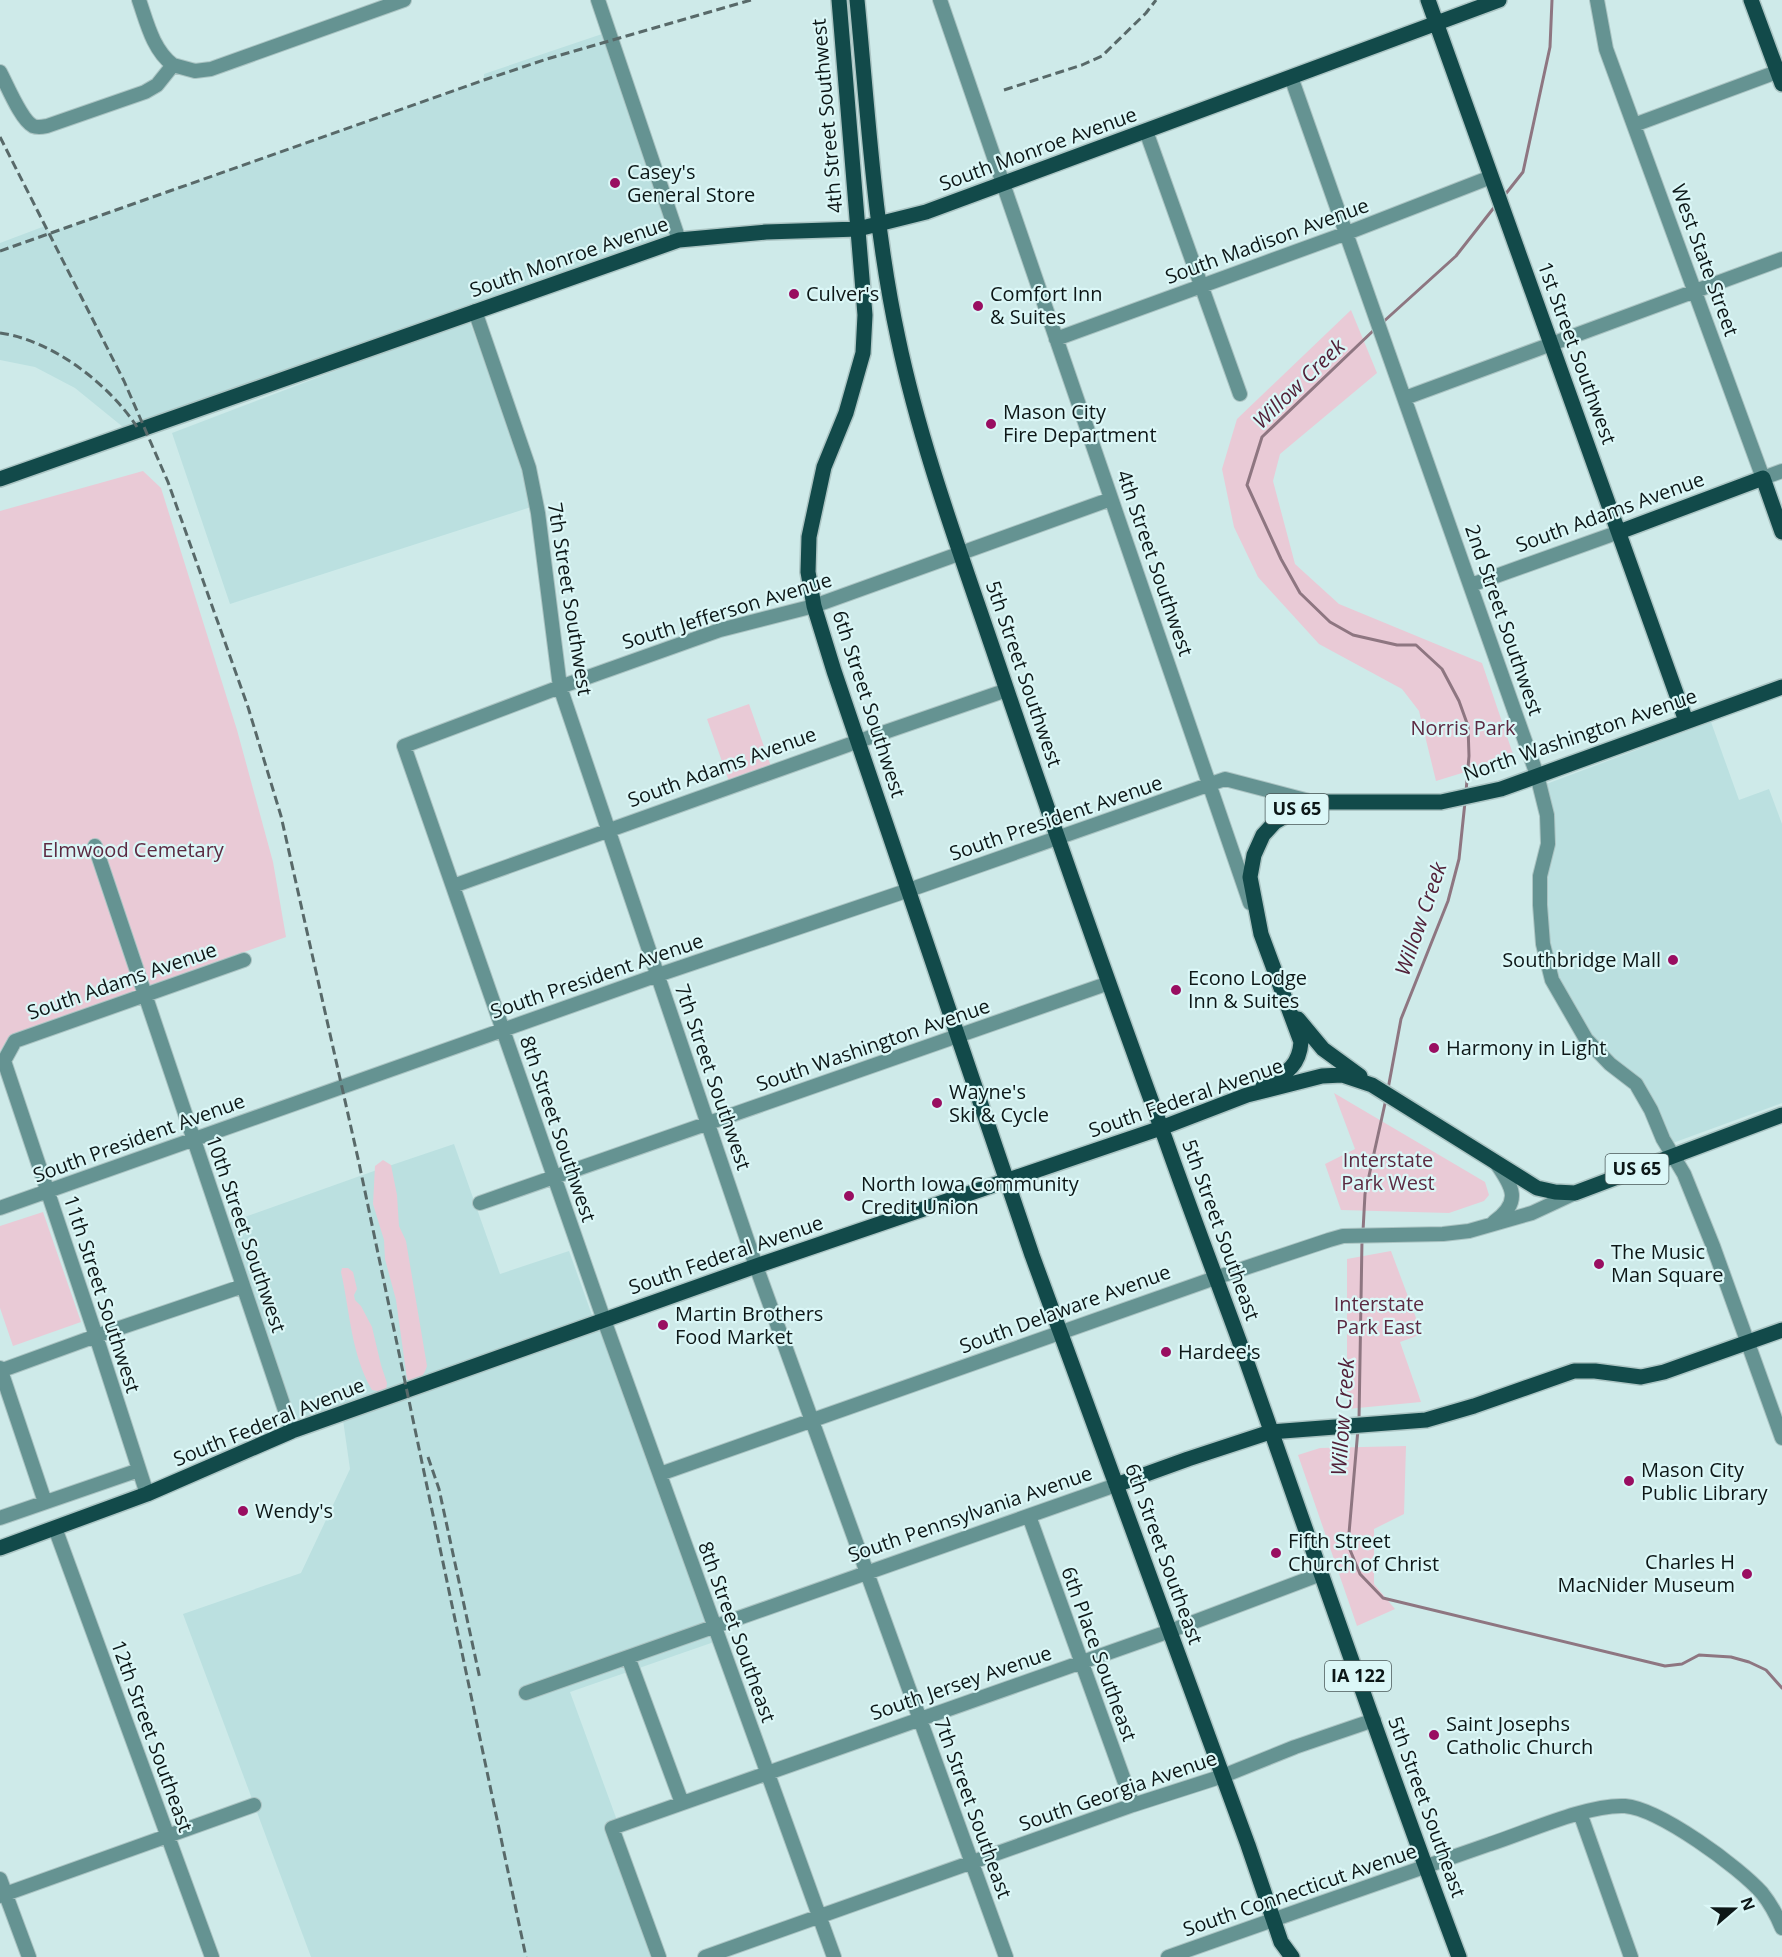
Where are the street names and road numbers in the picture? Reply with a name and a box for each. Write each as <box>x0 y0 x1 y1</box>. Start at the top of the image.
street label: 4th Street Southwest <box>805 18 848 214</box>
street label: South Monroe Avenue <box>935 100 1140 197</box>
street label: West State Street <box>1665 180 1746 340</box>
street label: South Madison Avenue <box>1161 191 1372 290</box>
street label: South Monroe Avenue <box>466 210 672 303</box>
street label: 1st Street Southwest <box>1532 258 1623 448</box>
street label: South Adams Avenue <box>1512 465 1708 558</box>
street label: 4th Street Southwest <box>1111 466 1200 659</box>
street label: 7th Street Southwest <box>542 500 599 697</box>
street label: 2nd Street Southwest <box>1459 521 1550 719</box>
street label: South Jefferson Avenue <box>619 566 835 655</box>
street label: 5th Street Southwest <box>980 577 1069 770</box>
street label: 6th Street Southwest <box>826 607 912 801</box>
street label: North Washington Avenue <box>1459 682 1700 787</box>
street label: South Adams Avenue <box>624 720 820 813</box>
street label: South President Avenue <box>946 768 1166 867</box>
road number: US 65 <box>1266 794 1328 824</box>
street label: South President Avenue <box>487 926 707 1025</box>
street label: South Adams Avenue <box>23 935 220 1026</box>
street label: 7th Street Southwest <box>669 980 758 1173</box>
street label: South Washington Avenue <box>752 992 993 1097</box>
street label: 8th Street Southwest <box>514 1032 603 1225</box>
street label: South Federal Avenue <box>1085 1052 1287 1144</box>
street label: South President Avenue <box>29 1087 248 1188</box>
street label: 10th Street Southwest <box>200 1132 293 1336</box>
street label: 5th Street Southeast <box>1176 1136 1267 1324</box>
road number: US 65 <box>1606 1154 1668 1184</box>
street label: 11th Street Southwest <box>58 1191 147 1396</box>
street label: South Federal Avenue <box>625 1209 827 1301</box>
street label: South Delaware Avenue <box>956 1258 1174 1359</box>
street label: South Federal Avenue <box>169 1371 368 1472</box>
street label: South Pennsylvania Avenue <box>844 1459 1096 1568</box>
street label: 6th Street Southeast <box>1119 1460 1210 1648</box>
street label: 8th Street Southeast <box>692 1538 783 1726</box>
street label: 6th Place Southeast <box>1055 1563 1144 1745</box>
street label: 12th Street Southeast <box>105 1636 200 1835</box>
street label: South Jersey Avenue <box>867 1639 1055 1726</box>
road number: IA 122 <box>1325 1661 1391 1691</box>
street label: 5th Street Southeast <box>1382 1713 1473 1901</box>
street label: 7th Street Southeast <box>928 1714 1019 1902</box>
street label: South Georgia Avenue <box>1015 1744 1220 1837</box>
street label: South Connecticut Avenue <box>1179 1837 1420 1942</box>

